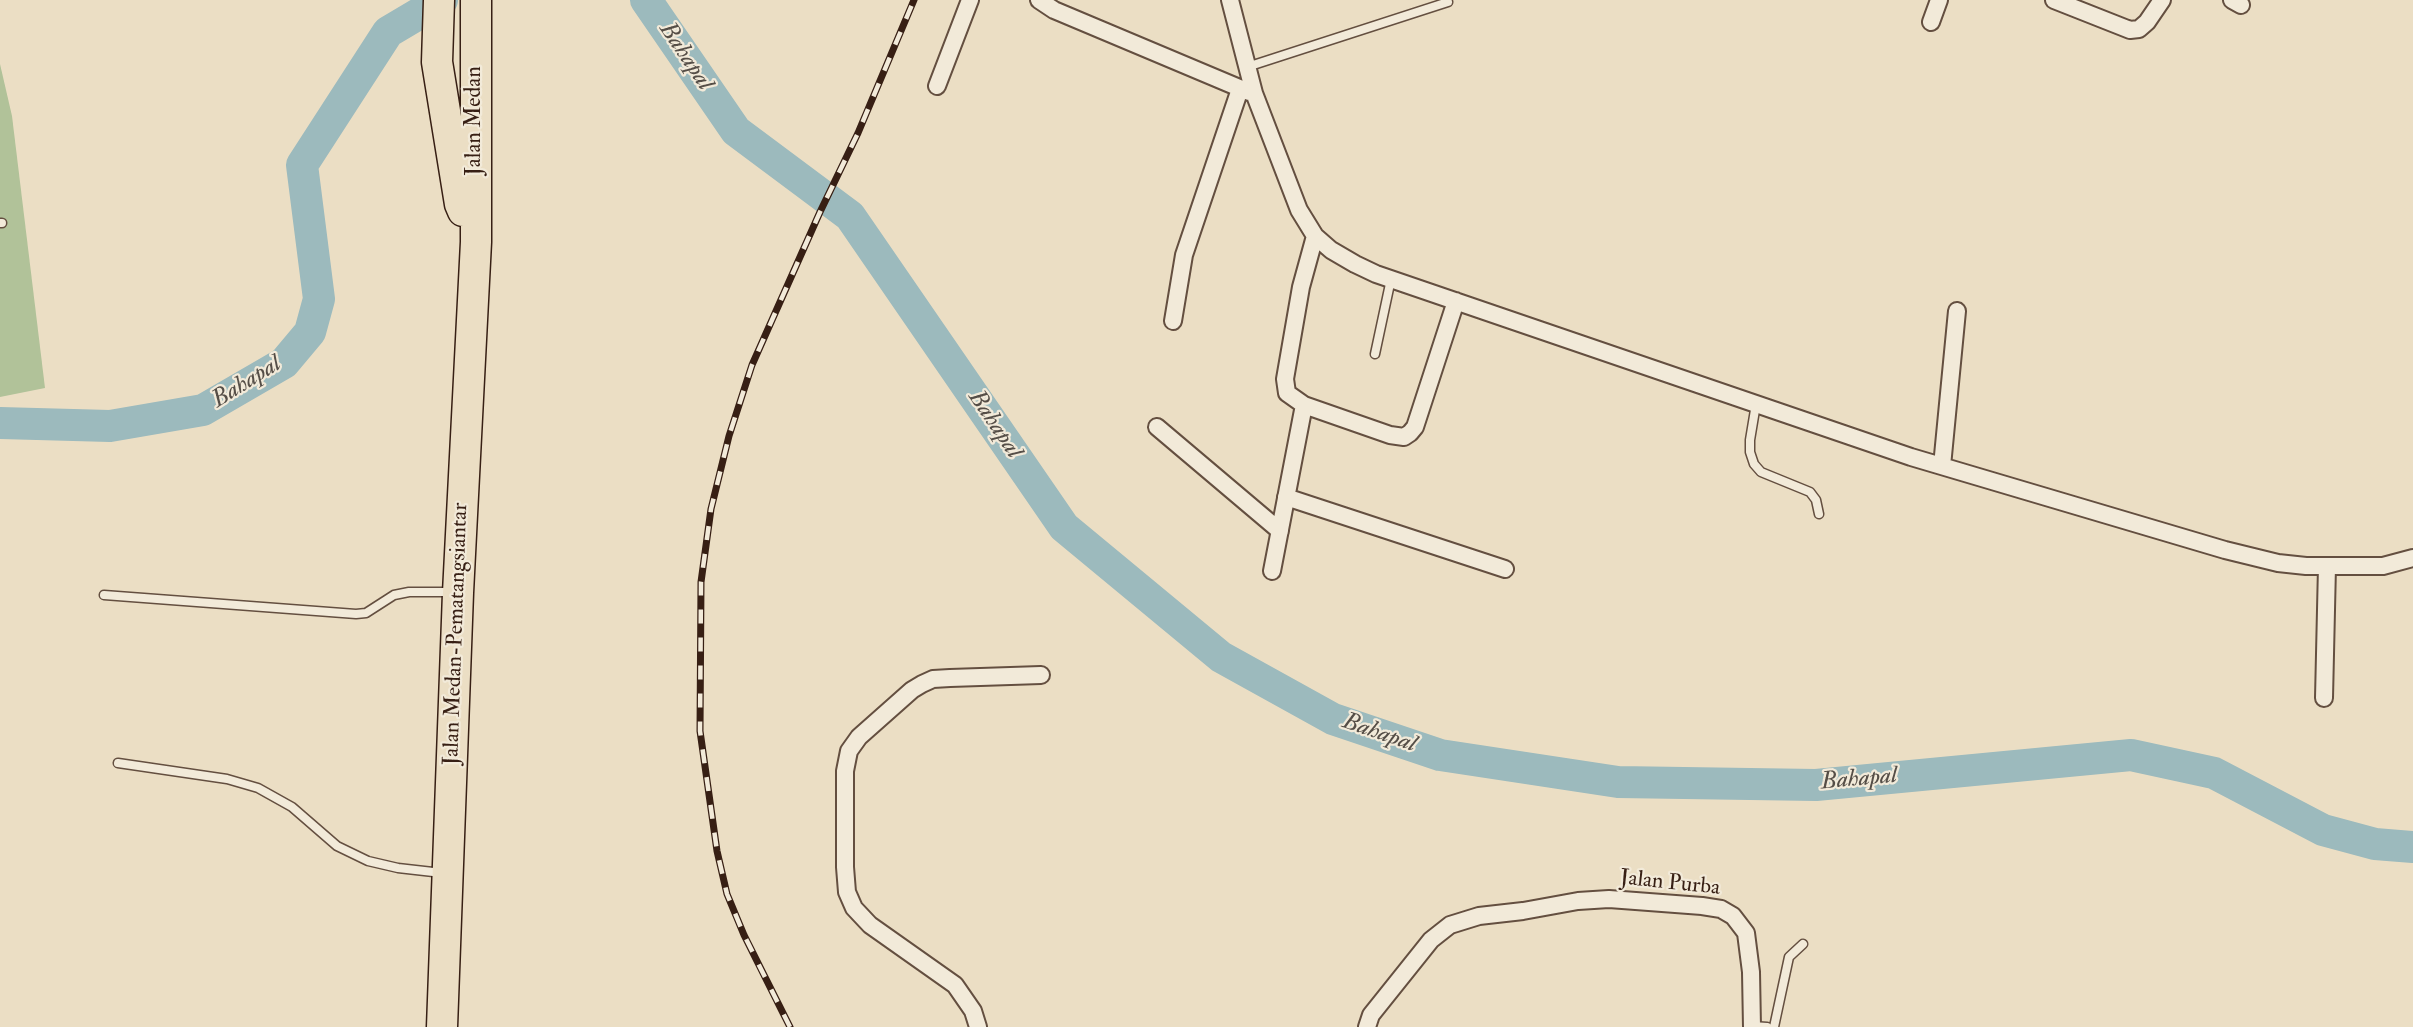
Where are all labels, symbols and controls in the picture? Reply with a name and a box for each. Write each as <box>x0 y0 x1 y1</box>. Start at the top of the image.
water label: Bahapal <box>652 17 718 97</box>
street label: Jalan Medan <box>462 66 488 176</box>
water label: Bahapal <box>207 351 287 415</box>
water label: Bahapal <box>961 385 1027 465</box>
street label: Jalan Medan-Pematangsiantar <box>439 502 475 766</box>
water label: Bahapal <box>1338 708 1420 760</box>
water label: Bahapal <box>1820 762 1898 798</box>
street label: Jalan Purba <box>1619 866 1721 902</box>

